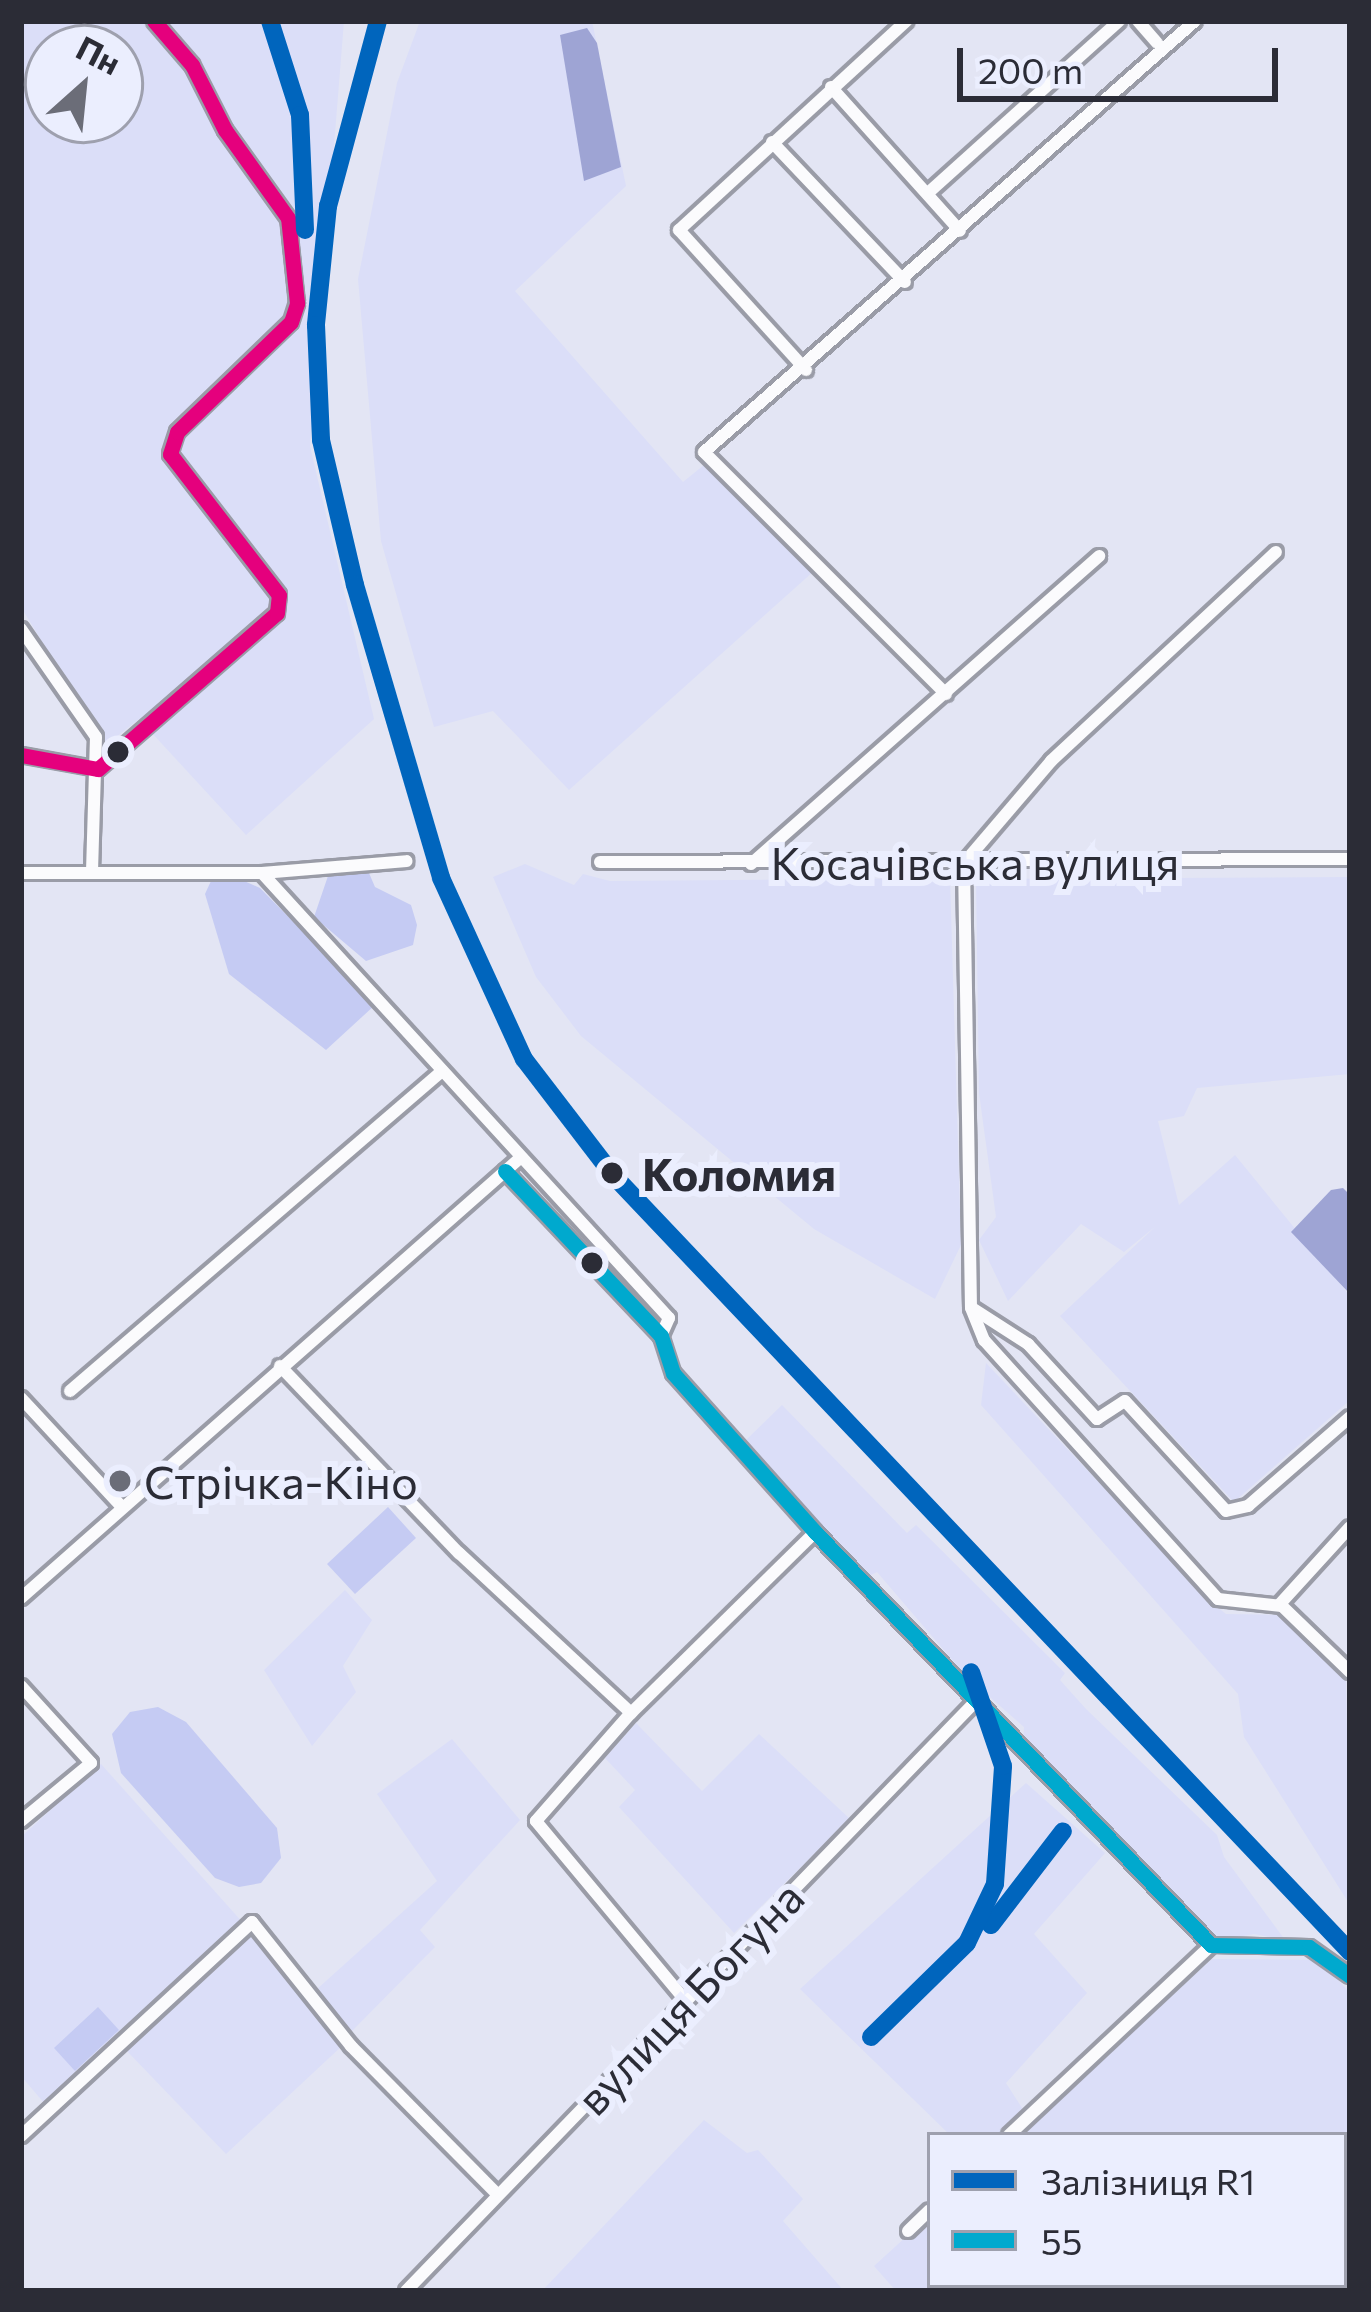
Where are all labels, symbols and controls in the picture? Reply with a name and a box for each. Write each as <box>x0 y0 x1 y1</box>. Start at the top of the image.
north arrow <box>24 24 144 144</box>
scale bar <box>963 24 1284 98</box>
text: Пн <box>70 26 128 82</box>
text: 200 m <box>978 47 1083 91</box>
unlabelled marker <box>107 741 129 763</box>
street label: Косачівська вулиця <box>771 835 1179 889</box>
place label: Коломия <box>642 1146 836 1200</box>
marker: Коломия <box>593 1154 631 1192</box>
unlabelled marker <box>581 1252 603 1274</box>
place label: Стрічка-Кіно <box>144 1454 418 1508</box>
marker: Стрічка-Кіно <box>107 1468 133 1494</box>
street label: вулиця Богуна <box>564 1869 814 2125</box>
legend <box>927 2132 1347 2288</box>
text: Залізниця R1 <box>1041 2158 1255 2202</box>
text: 55 <box>1041 2218 1082 2262</box>

